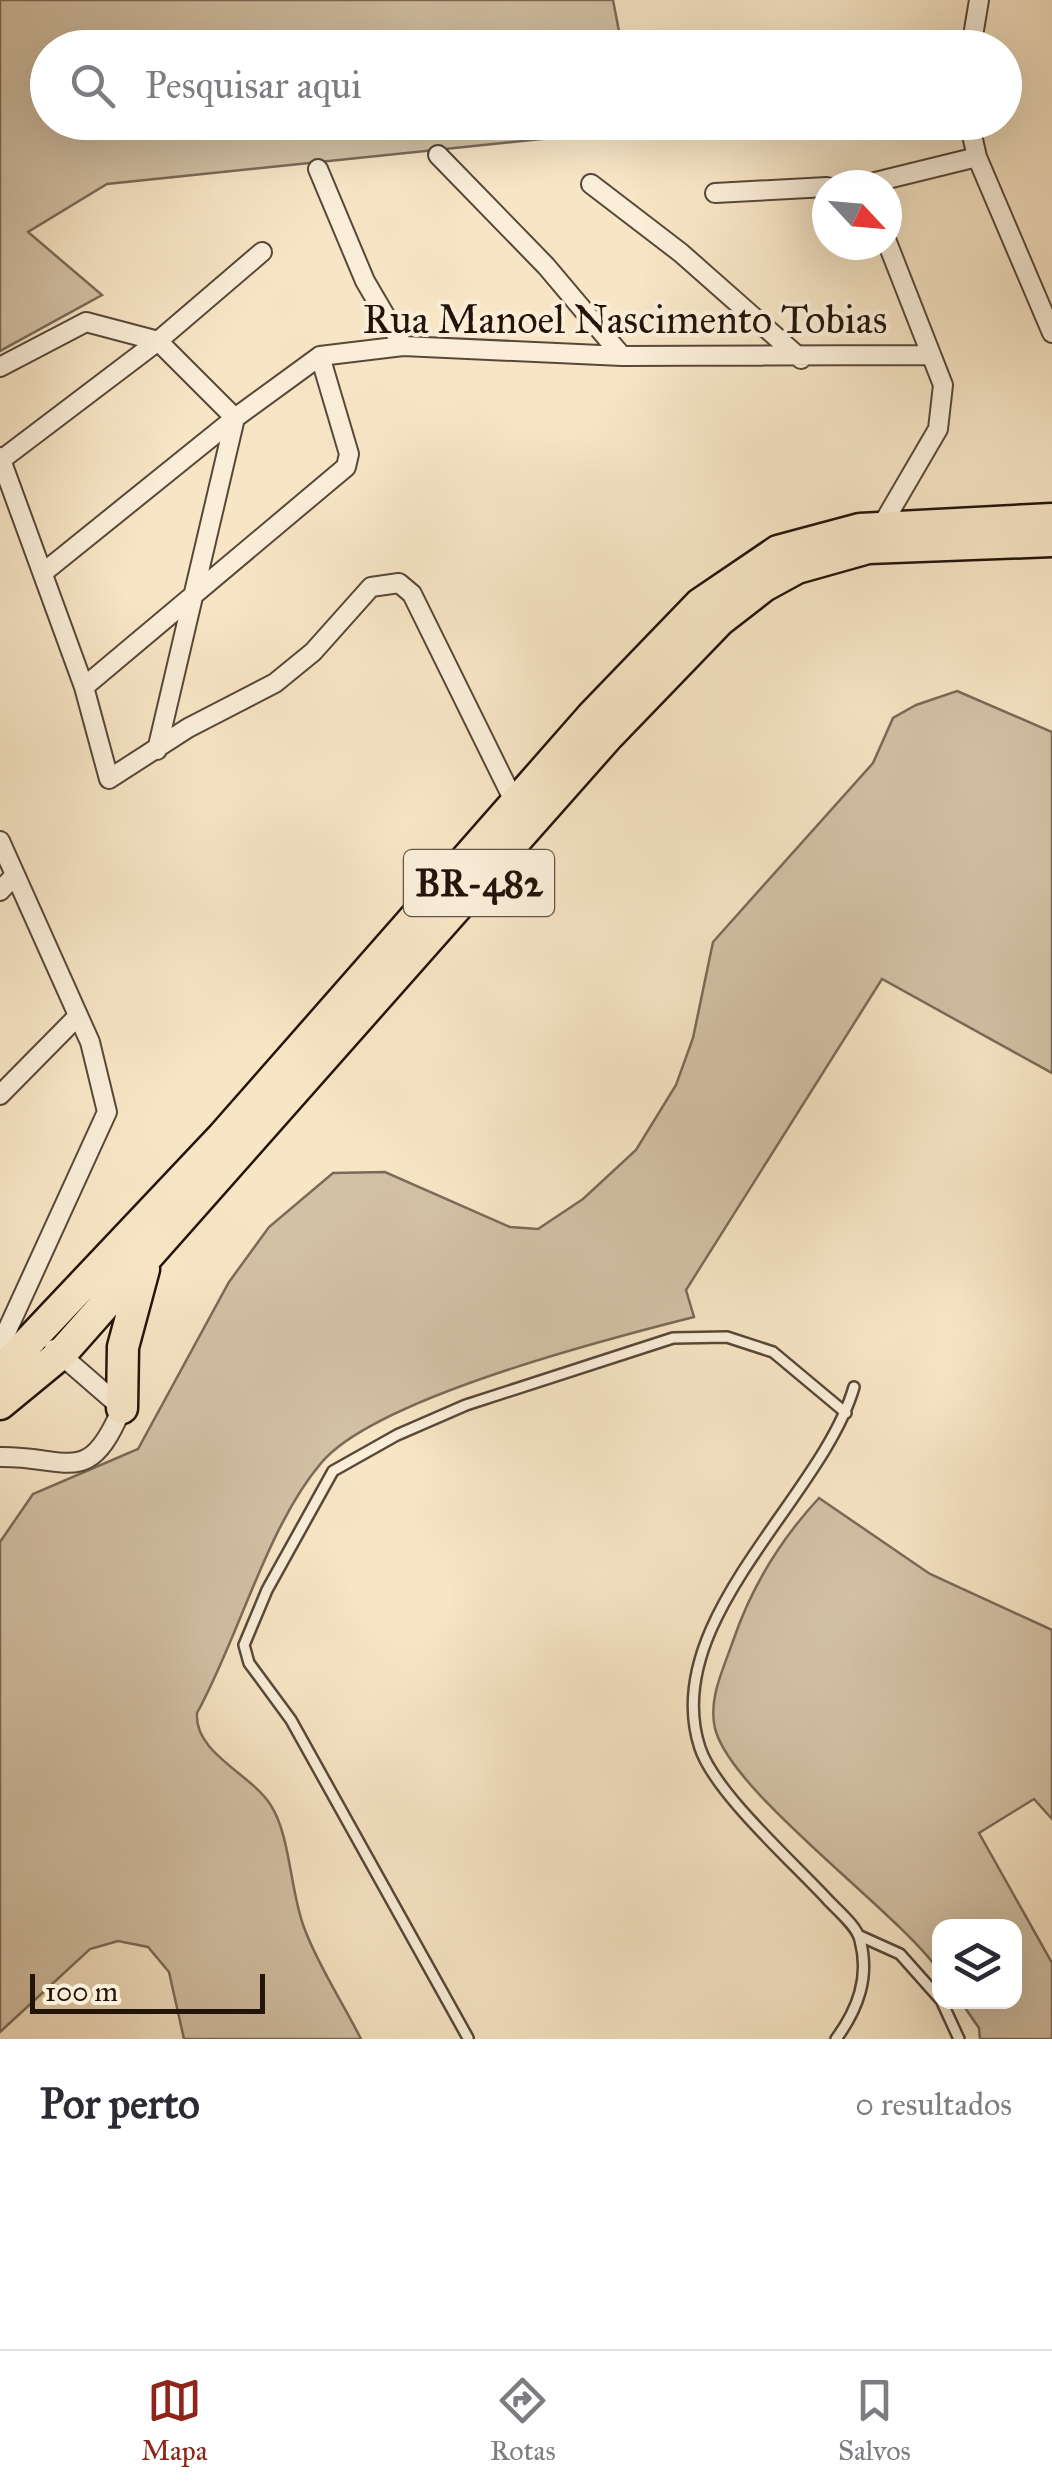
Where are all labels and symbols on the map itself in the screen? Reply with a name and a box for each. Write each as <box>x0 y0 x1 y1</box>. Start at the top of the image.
north arrow <box>812 170 902 260</box>
street label: Rua Manoel Nascimento Tobias <box>363 295 887 344</box>
road number: BR-482 <box>404 850 554 916</box>
scale bar <box>30 1969 265 2014</box>

